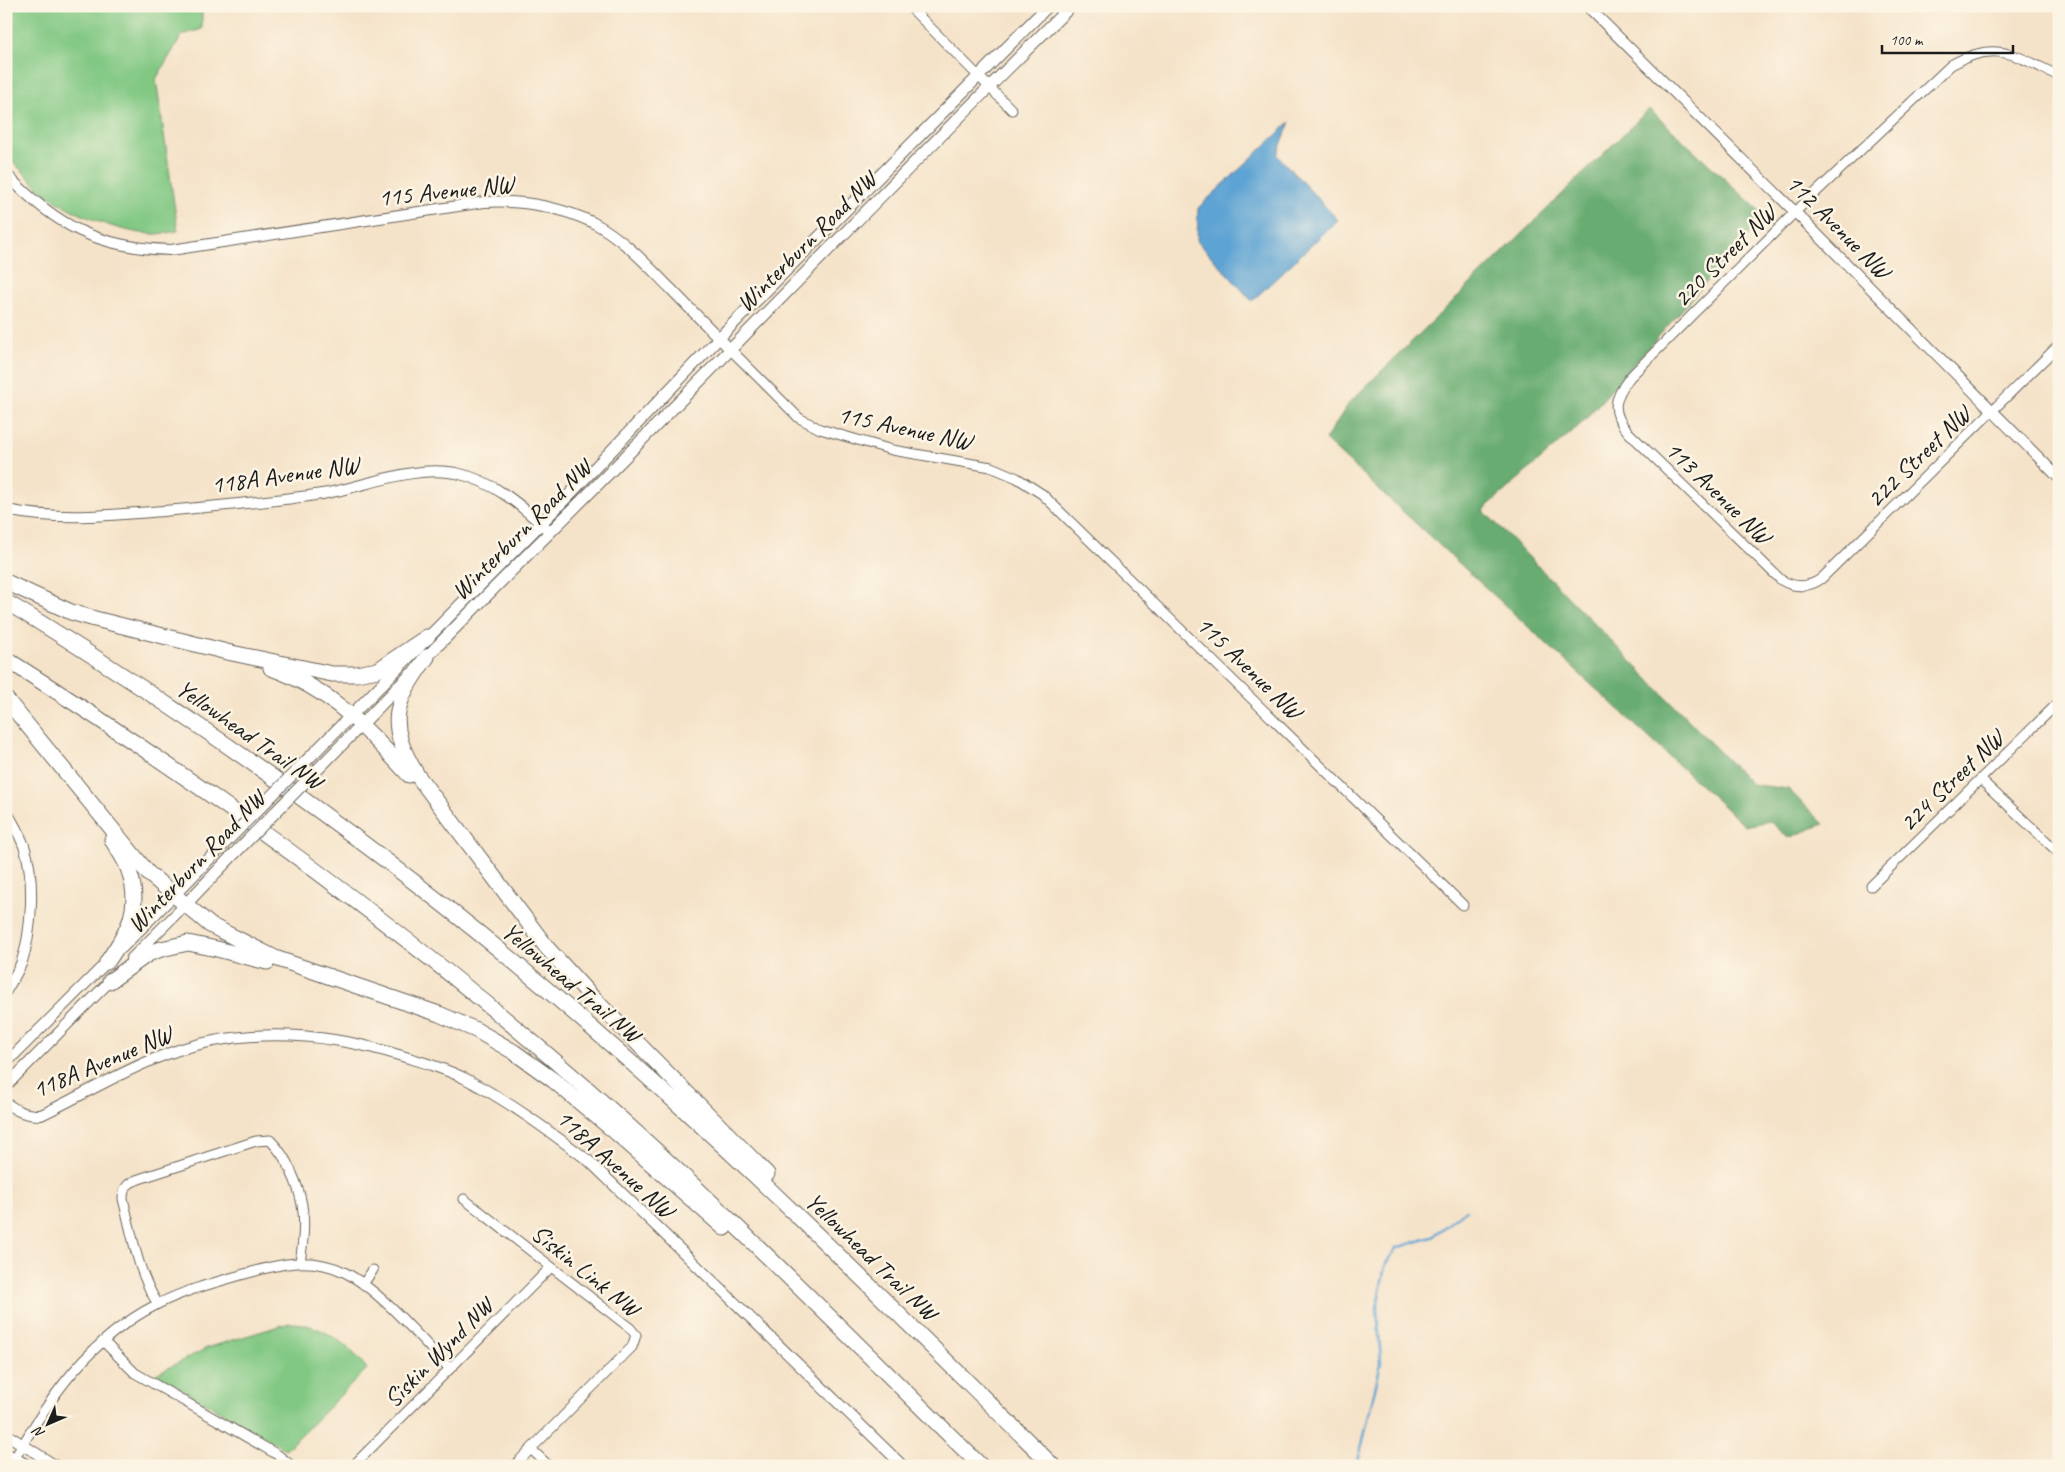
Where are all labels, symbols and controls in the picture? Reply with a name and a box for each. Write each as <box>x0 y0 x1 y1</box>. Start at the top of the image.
scale bar <box>1882 22 2014 54</box>
text: 100 m <box>1890 31 1924 50</box>
street label: Winterburn Road NW <box>730 162 886 319</box>
street label: 112 Avenue NW <box>1779 167 1900 288</box>
street label: 115 Avenue NW <box>377 168 519 214</box>
street label: 220 Street NW <box>1666 195 1785 314</box>
street label: 222 Street NW <box>1860 397 1980 515</box>
street label: 115 Avenue NW <box>835 398 978 458</box>
street label: 113 Avenue NW <box>1658 434 1781 554</box>
street label: 118A Avenue NW <box>209 448 364 501</box>
street label: Winterburn Road NW <box>445 450 601 607</box>
street label: 115 Avenue NW <box>1189 609 1312 729</box>
street label: Yellowhead Trail NW <box>170 672 332 799</box>
street label: 224 Street NW <box>1893 721 2013 839</box>
street label: Winterburn Road NW <box>121 782 275 940</box>
street label: Yellowhead Trail NW <box>495 915 650 1052</box>
street label: 118A Avenue NW <box>28 1017 180 1106</box>
street label: 118A Avenue NW <box>549 1102 684 1227</box>
street label: Yellowhead Trail NW <box>798 1185 946 1330</box>
street label: Siskin Link NW <box>525 1217 648 1326</box>
street label: Siskin Wynd NW <box>377 1289 503 1414</box>
north arrow <box>22 1400 72 1450</box>
text: N <box>28 1422 48 1442</box>

